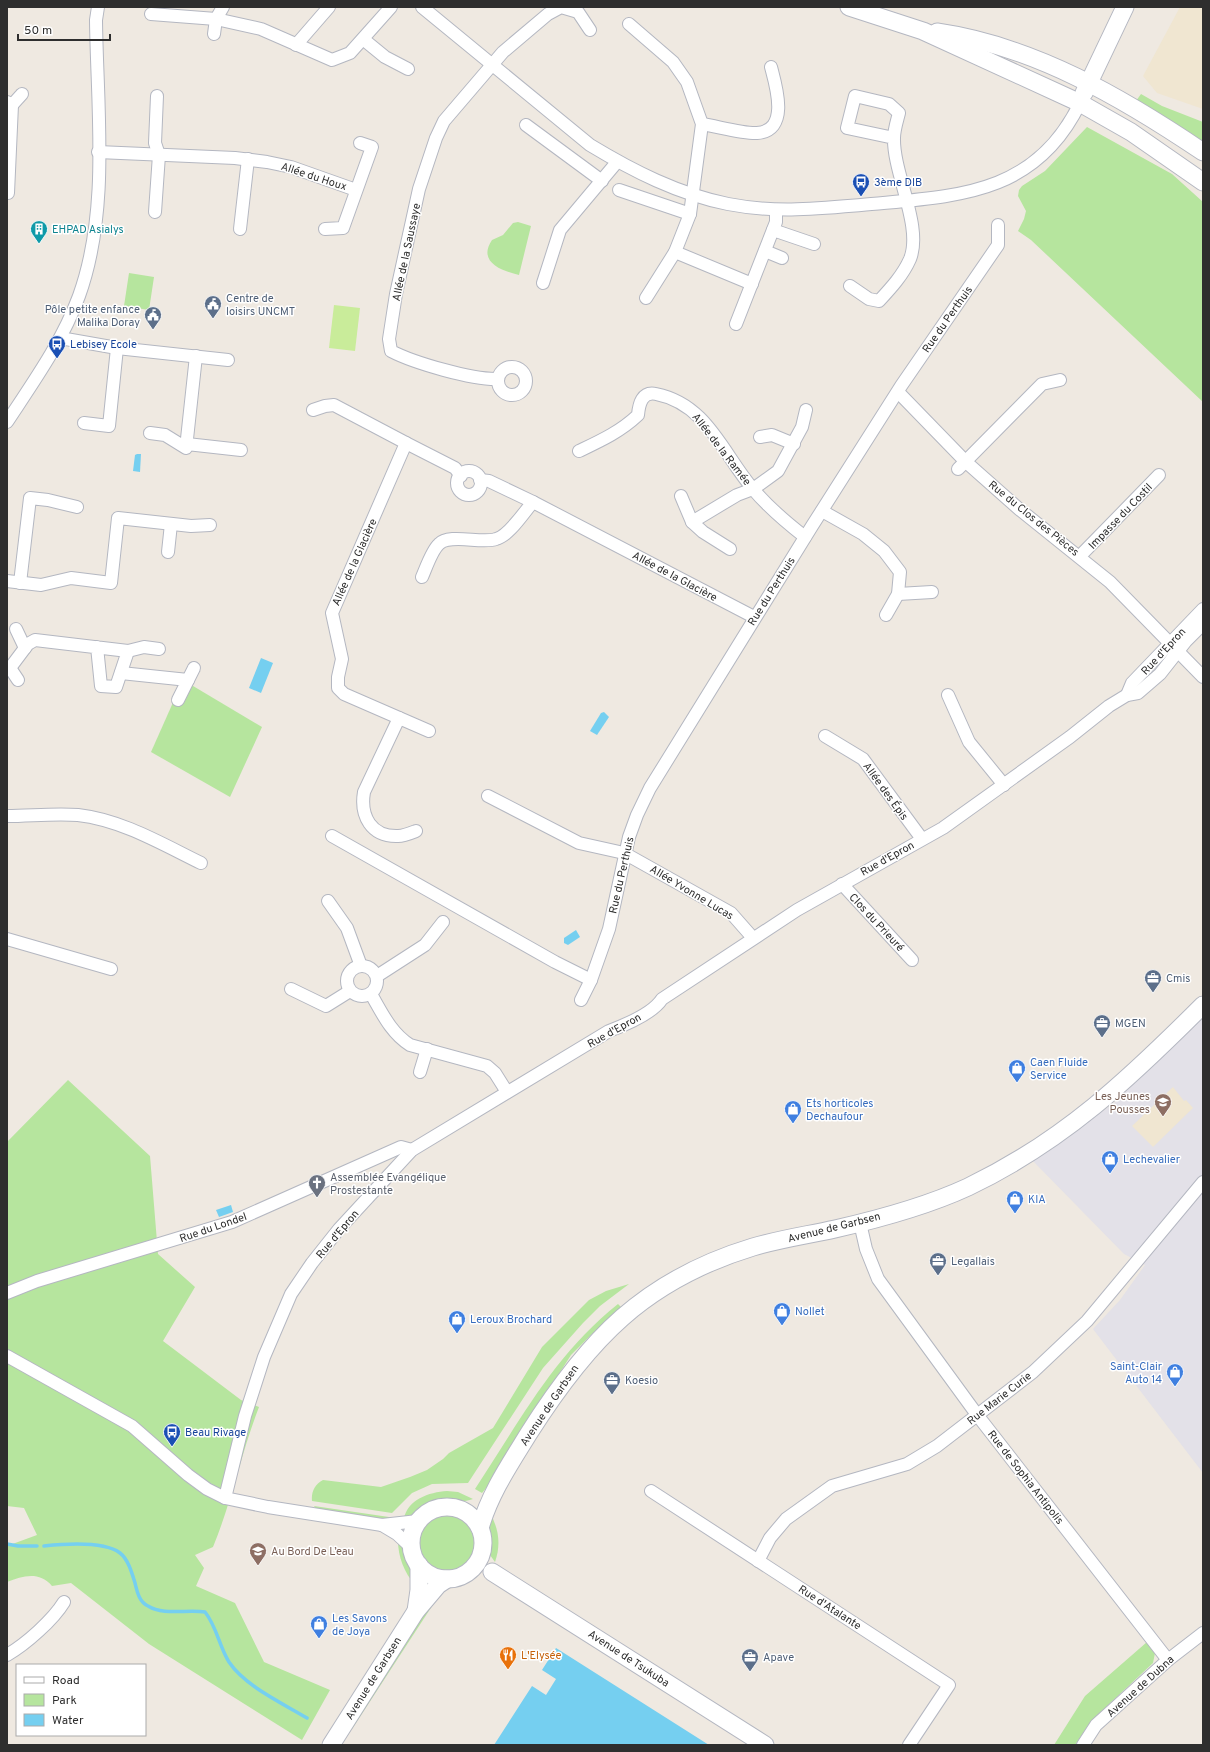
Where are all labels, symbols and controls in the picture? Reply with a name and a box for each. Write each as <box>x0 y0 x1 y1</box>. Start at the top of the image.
scale bar <box>18 16 110 42</box>
text: 50 m <box>24 23 52 39</box>
street label: Allée du Houx <box>279 160 349 194</box>
bus stop icon: 3ème DIB <box>851 172 871 197</box>
place label: 3ème DIB <box>874 176 922 190</box>
street label: Allée de la Saussaye <box>390 202 424 302</box>
building icon: EHPAD Asialys <box>29 219 49 244</box>
place label: EHPAD Asialys <box>52 223 124 237</box>
street label: Rue du Perthuis <box>920 283 976 356</box>
place label: Centre de loisirs UNCMT <box>226 292 295 319</box>
public building icon: Centre de loisirs UNCMT <box>203 294 223 319</box>
place label: Pôle petite enfance Malika Doray <box>45 303 140 330</box>
public building icon: Pôle petite enfance Malika Doray <box>143 305 163 330</box>
bus stop icon: Lebisey Ecole <box>47 334 67 359</box>
place label: Lebisey Ecole <box>70 338 137 352</box>
street label: Allée de la Ramée <box>689 411 754 489</box>
street label: Rue du Clos des Pièces <box>985 478 1081 560</box>
street label: Impasse du Costil <box>1086 481 1156 553</box>
street label: Allée de la Glacière <box>329 516 380 608</box>
street label: Allée de la Glacière <box>630 549 719 605</box>
street label: Rue du Perthuis <box>745 555 799 629</box>
street label: Rue d'Epron <box>1138 625 1189 678</box>
street label: Allée des Épis <box>860 759 912 823</box>
street label: Rue du Perthuis <box>606 835 638 915</box>
street label: Rue d'Epron <box>858 838 917 879</box>
street label: Allée Yvonne Lucas <box>647 862 736 923</box>
street label: Clos du Prieuré <box>846 891 907 955</box>
office icon: Cmis <box>1143 968 1163 993</box>
place label: Cmis <box>1166 972 1190 986</box>
street label: Rue d'Epron <box>585 1010 644 1051</box>
office icon: MGEN <box>1092 1013 1112 1038</box>
place label: MGEN <box>1115 1017 1146 1031</box>
place label: Caen Fluide Service <box>1030 1056 1088 1083</box>
shop icon: Caen Fluide Service <box>1007 1058 1027 1083</box>
place label: Les Jeunes Pousses <box>1095 1090 1150 1117</box>
school or university icon: Les Jeunes Pousses <box>1153 1092 1173 1117</box>
place label: Ets horticoles Dechaufour <box>806 1097 874 1124</box>
shop icon: Ets horticoles Dechaufour <box>783 1099 803 1124</box>
shop icon: Lechevalier <box>1100 1149 1120 1174</box>
place label: Lechevalier <box>1123 1153 1181 1167</box>
place label: Assemblée Evangélique Prostestante <box>330 1171 446 1198</box>
church icon: Assemblée Evangélique Prostestante <box>307 1173 327 1198</box>
shop icon: KIA <box>1005 1189 1025 1214</box>
place label: KIA <box>1028 1193 1046 1207</box>
street label: Rue d'Epron <box>313 1207 362 1262</box>
street label: Rue du Londel <box>178 1210 249 1246</box>
street label: Avenue de Garbsen <box>786 1210 882 1246</box>
office icon: Legallais <box>928 1251 948 1276</box>
place label: Legallais <box>951 1255 995 1269</box>
shop icon: Nollet <box>772 1301 792 1326</box>
place label: Nollet <box>795 1305 825 1319</box>
shop icon: Leroux Brochard <box>447 1309 467 1334</box>
place label: Leroux Brochard <box>470 1313 552 1327</box>
place label: Saint-Clair Auto 14 <box>1110 1360 1163 1387</box>
street label: Avenue de Garbsen <box>517 1362 582 1449</box>
shop icon: Saint-Clair Auto 14 <box>1165 1362 1185 1387</box>
street label: Rue Marie Curie <box>965 1369 1035 1428</box>
office icon: Koesio <box>602 1370 622 1395</box>
place label: Koesio <box>625 1374 658 1388</box>
bus stop icon: Beau Rivage <box>162 1422 182 1447</box>
place label: Beau Rivage <box>185 1426 246 1440</box>
street label: Rue de Sophia Antipolis <box>984 1428 1066 1528</box>
school or university icon: Au Bord De L’eau <box>248 1541 268 1566</box>
place label: Au Bord De L’eau <box>271 1545 354 1559</box>
street label: Rue d'Atalante <box>795 1582 864 1633</box>
place label: Les Savons de Joya <box>332 1612 387 1639</box>
shop icon: Les Savons de Joya <box>309 1614 329 1639</box>
street label: Avenue de Tsukuba <box>585 1627 672 1691</box>
street label: Avenue de Garbsen <box>343 1634 405 1723</box>
restaurant icon: L'Elysée <box>498 1645 518 1670</box>
office icon: Apave <box>740 1647 760 1672</box>
place label: L'Elysée <box>521 1649 562 1663</box>
place label: Apave <box>763 1651 794 1665</box>
street label: Avenue de Dubna <box>1104 1653 1177 1721</box>
legend <box>16 1664 146 1736</box>
text: Road <box>52 1673 80 1689</box>
text: Park <box>52 1693 77 1709</box>
text: Water <box>52 1713 84 1729</box>

